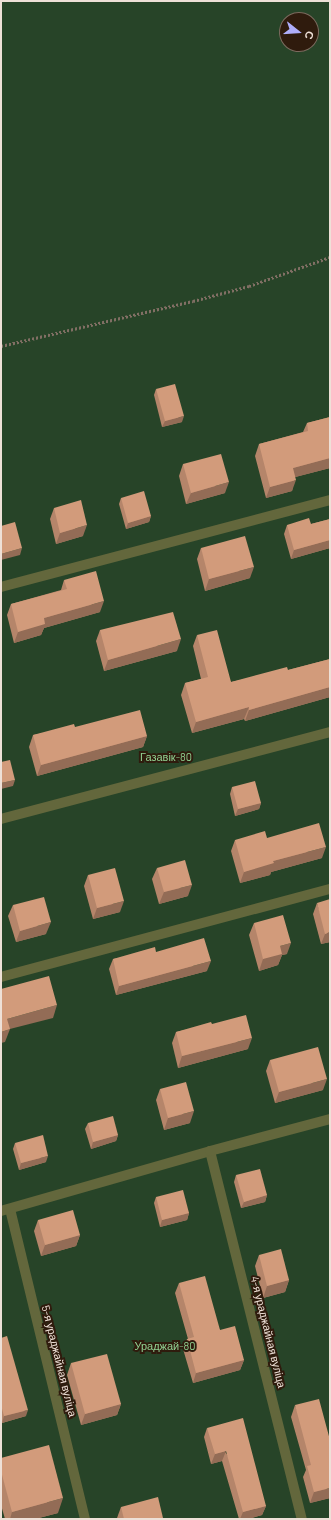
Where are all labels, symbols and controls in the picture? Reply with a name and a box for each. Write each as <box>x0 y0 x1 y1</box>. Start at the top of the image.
north arrow <box>279 12 319 52</box>
text: С <box>303 30 317 41</box>
park label: Газавік-80 <box>140 750 192 764</box>
street label: 4-я ураджайная вуліца <box>248 1275 288 1389</box>
street label: 5-я ураджайная вуліца <box>39 1304 79 1418</box>
park label: Ураджай-80 <box>134 1339 196 1353</box>

